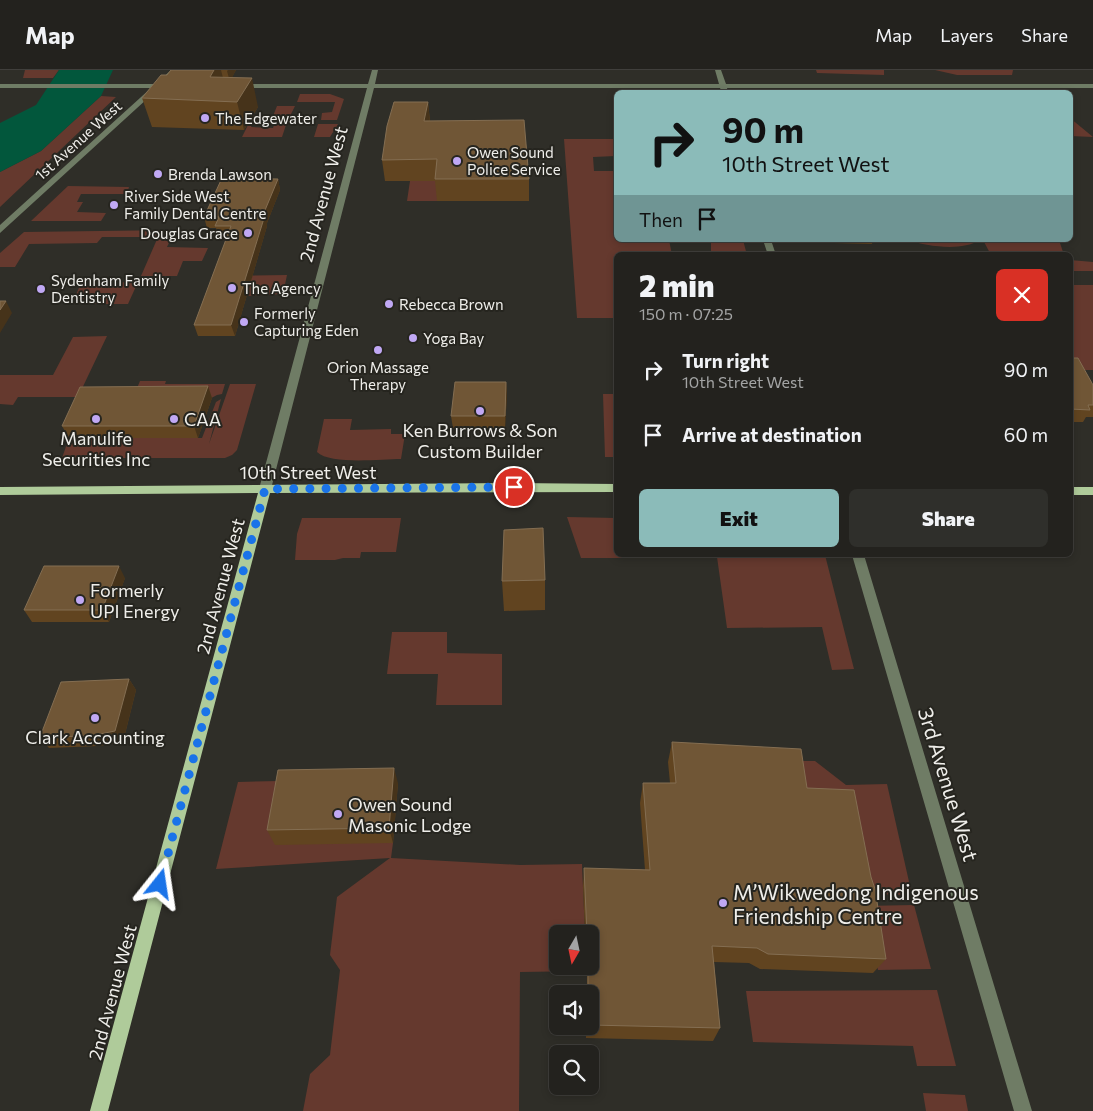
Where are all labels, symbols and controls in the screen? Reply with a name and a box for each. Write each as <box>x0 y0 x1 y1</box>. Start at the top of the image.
text: Map <box>25 20 75 49</box>
text: Map <box>875 24 912 46</box>
text: Layers <box>940 24 993 46</box>
text: Share <box>1021 24 1068 46</box>
street label: 1st Avenue West <box>31 96 125 184</box>
text: 90 m <box>722 107 804 150</box>
place label: The Edgewater <box>215 109 317 127</box>
icon: right <box>639 110 704 175</box>
marker: The Edgewater <box>199 112 211 124</box>
street label: 2nd Avenue West <box>294 124 352 264</box>
place label: Owen Sound Police Service <box>467 143 561 178</box>
text: 10th Street West <box>722 150 889 177</box>
marker: Owen Sound Police Service <box>451 155 463 167</box>
place label: Brenda Lawson <box>168 165 272 183</box>
marker: Brenda Lawson <box>152 168 164 180</box>
place label: River Side West Family Dental Centre <box>124 187 266 222</box>
marker: River Side West Family Dental Centre <box>108 199 120 211</box>
icon: arrive <box>693 205 721 233</box>
text: Then <box>639 208 683 231</box>
place label: Douglas Grace <box>140 224 238 242</box>
marker: Douglas Grace <box>242 227 254 239</box>
text: 2 min <box>639 266 714 303</box>
button: close <box>996 269 1048 321</box>
place label: Sydenham Family Dentistry <box>51 271 169 306</box>
place label: The Agency <box>242 279 321 297</box>
marker: The Agency <box>226 282 238 294</box>
marker: Sydenham Family Dentistry <box>35 283 47 295</box>
place label: Rebecca Brown <box>399 295 504 313</box>
marker: Rebecca Brown <box>383 298 395 310</box>
place label: Formerly Capturing Eden <box>254 304 359 339</box>
text: 150 m · 07:25 <box>639 304 733 323</box>
marker: Formerly Capturing Eden <box>238 316 250 328</box>
place label: Yoga Bay <box>423 329 484 347</box>
marker: Yoga Bay <box>407 332 419 344</box>
marker: Orion Massage Therapy <box>372 344 384 356</box>
text: Turn right <box>682 349 769 372</box>
icon: right <box>639 356 667 384</box>
place label: Orion Massage Therapy <box>327 358 429 393</box>
text: 90 m <box>1004 358 1048 381</box>
text: 10th Street West <box>682 372 804 391</box>
marker: Ken Burrows & Son Custom Builder <box>474 405 486 417</box>
place label: CAA <box>184 408 221 430</box>
marker: Manulife Securities Inc <box>90 413 102 425</box>
marker: CAA <box>168 413 180 425</box>
place label: Ken Burrows & Son Custom Builder <box>402 419 558 462</box>
icon: arrive <box>639 421 667 449</box>
text: Arrive at destination <box>682 423 862 446</box>
text: 60 m <box>1004 423 1048 446</box>
place label: Manulife Securities Inc <box>42 427 150 470</box>
street label: 10th Street West <box>239 461 377 483</box>
pin <box>493 466 535 508</box>
icon: arrive <box>500 473 528 501</box>
button: Exit <box>639 489 839 547</box>
button: Share <box>849 489 1048 547</box>
street label: 2nd Avenue West <box>191 516 249 656</box>
place label: Formerly UPI Energy <box>90 579 180 622</box>
marker: Formerly UPI Energy <box>74 594 86 606</box>
street label: 3rd Avenue West <box>914 704 984 864</box>
marker: Clark Accounting <box>89 712 101 724</box>
place label: Clark Accounting <box>25 726 165 748</box>
place label: Owen Sound Masonic Lodge <box>348 793 471 836</box>
marker: Owen Sound Masonic Lodge <box>332 808 344 820</box>
position arrow <box>133 857 185 909</box>
place label: M’Wikwedong Indigenous Friendship Centre <box>733 879 979 928</box>
marker: M’Wikwedong Indigenous Friendship Centre <box>717 897 729 909</box>
street label: 2nd Avenue West <box>83 922 141 1062</box>
north arrow <box>549 925 599 975</box>
map controls <box>549 925 599 1095</box>
button: sound <box>549 985 599 1035</box>
button: search <box>549 1045 599 1095</box>

